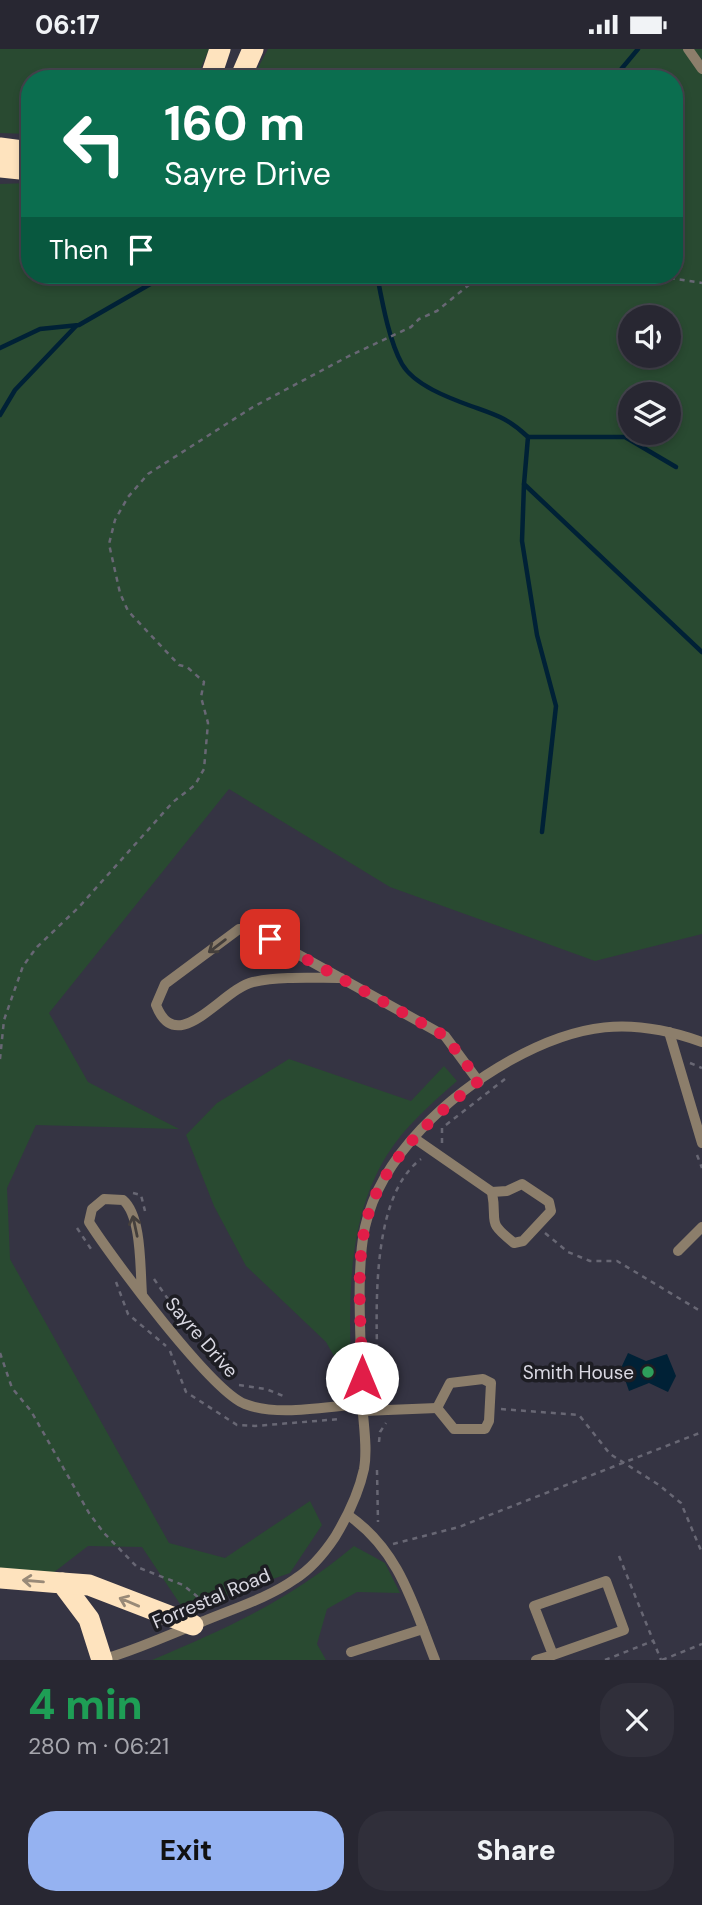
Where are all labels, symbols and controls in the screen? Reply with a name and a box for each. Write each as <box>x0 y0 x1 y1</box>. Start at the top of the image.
text: 06:17 <box>35 8 100 42</box>
text: 160 m <box>164 91 305 155</box>
icon: left <box>49 98 140 189</box>
text: Sayre Drive <box>164 153 331 195</box>
icon: arrive <box>122 231 160 269</box>
text: Then <box>49 233 108 267</box>
map controls <box>618 305 681 445</box>
button: sound <box>618 305 681 368</box>
button: layers <box>618 382 681 445</box>
pin <box>240 909 300 969</box>
icon: arrive <box>251 920 289 958</box>
one-way arrow <box>208 939 227 953</box>
one-way arrow <box>128 1215 142 1238</box>
street label: Sayre Drive <box>160 1292 244 1383</box>
position arrow <box>325 1341 399 1415</box>
place label: Smith House <box>523 1360 634 1385</box>
marker: Smith House <box>640 1364 656 1380</box>
street label: Forrestal Road <box>148 1562 274 1635</box>
one-way arrow <box>22 1574 44 1587</box>
one-way arrow <box>118 1595 140 1608</box>
text: 4 min <box>28 1677 143 1732</box>
button: close <box>600 1683 674 1757</box>
text: 280 m · 06:21 <box>28 1731 169 1761</box>
button: Exit <box>28 1811 344 1891</box>
button: Share <box>358 1811 674 1891</box>

